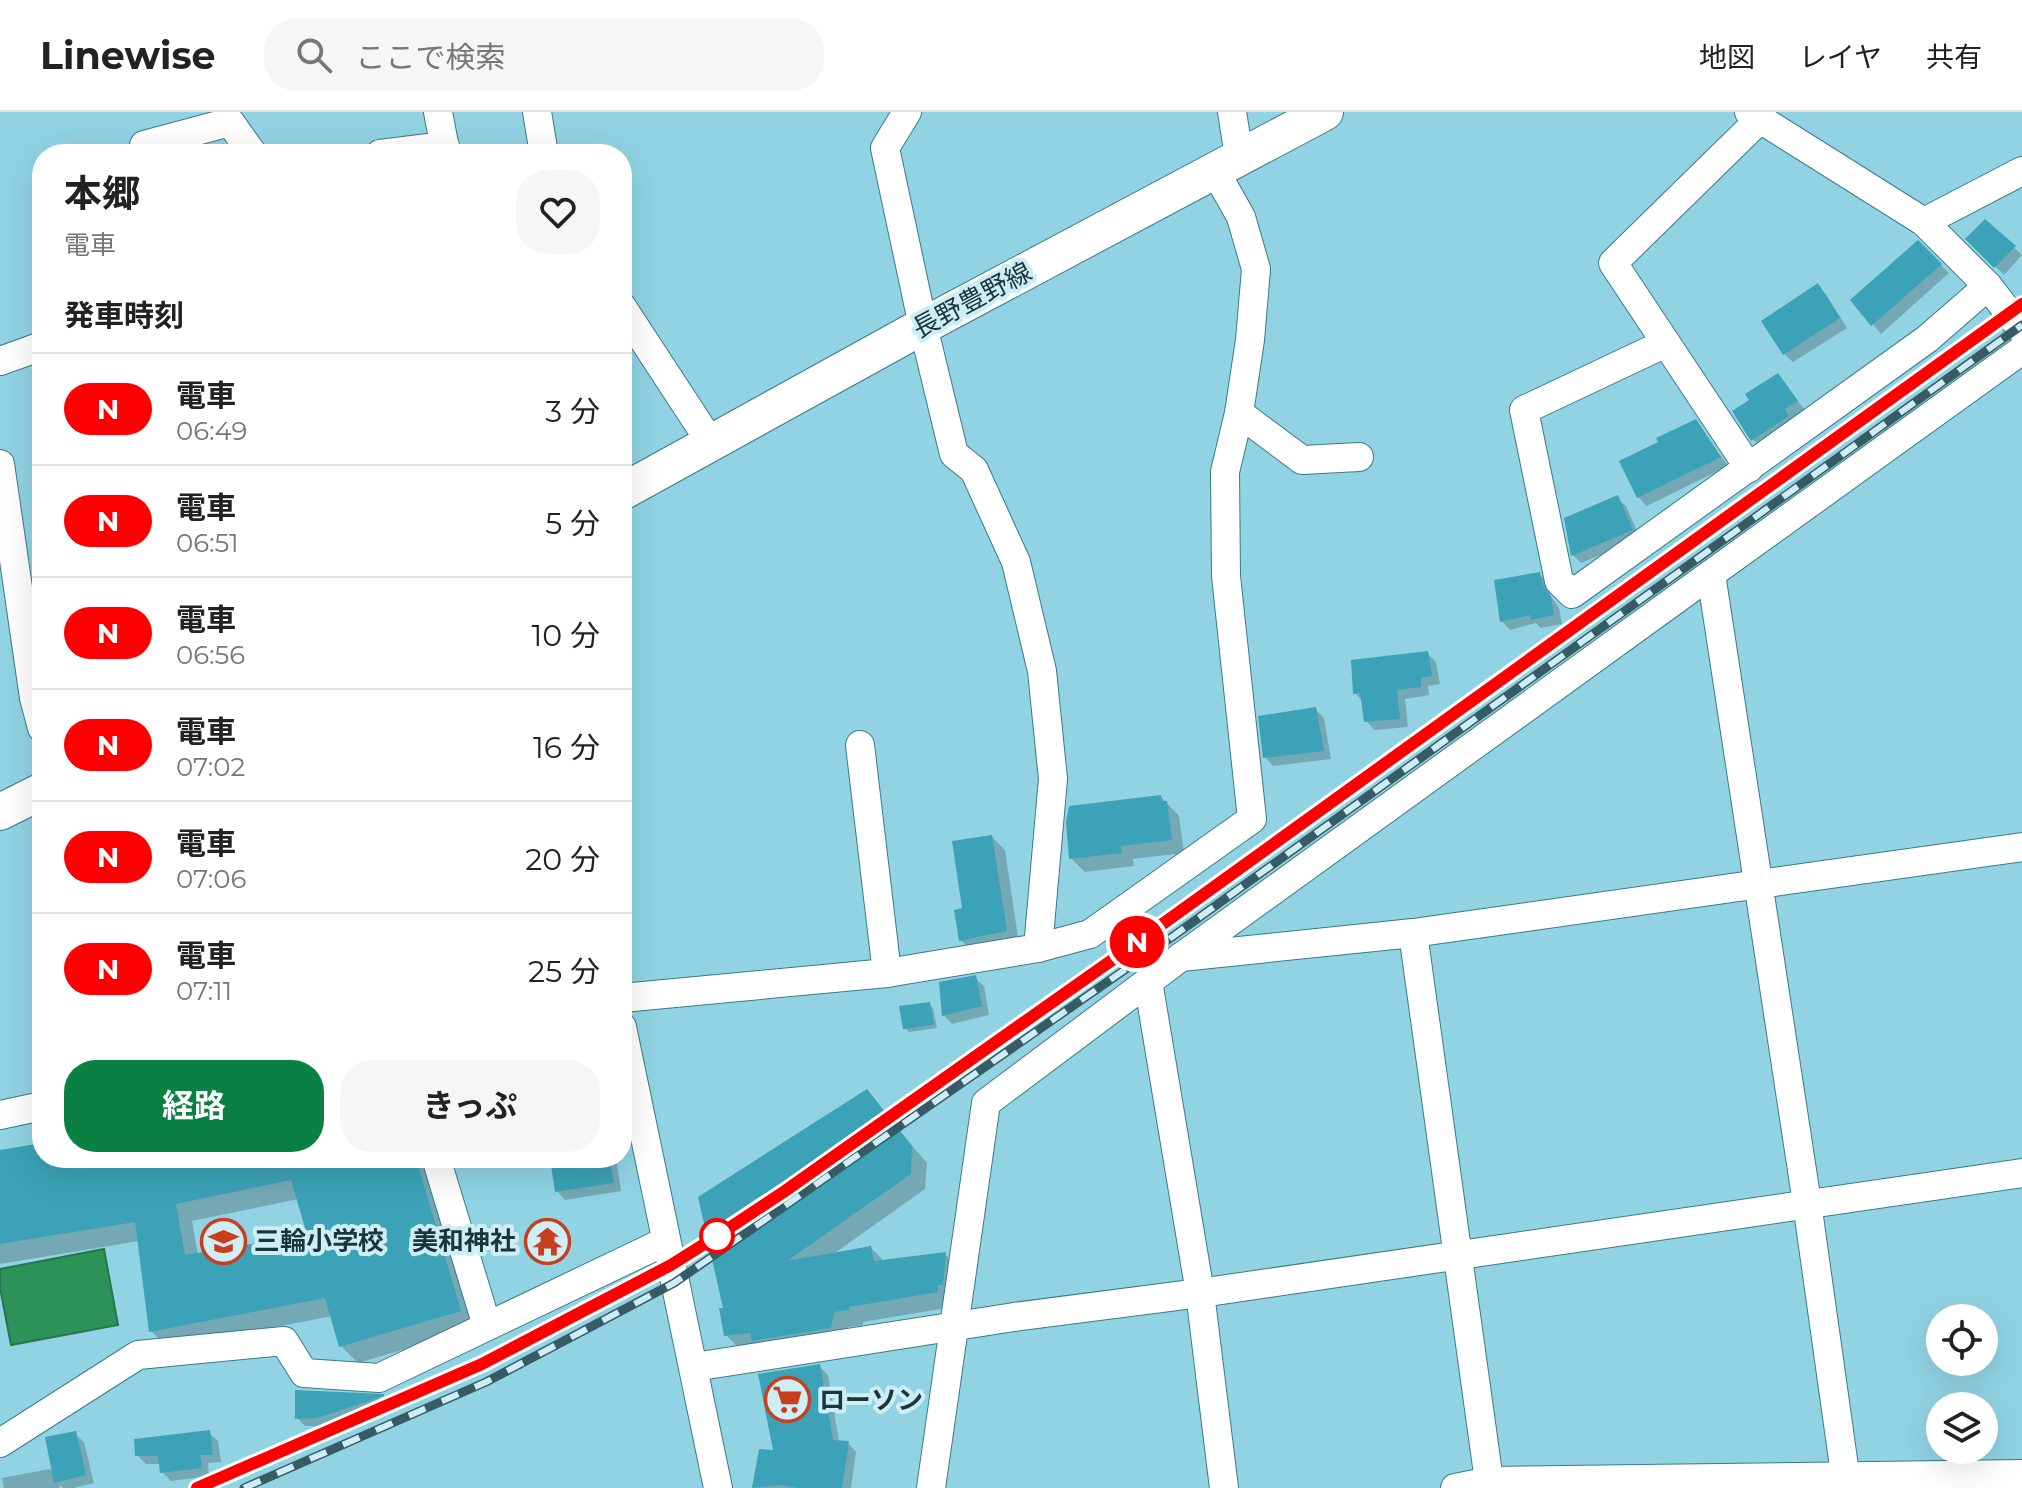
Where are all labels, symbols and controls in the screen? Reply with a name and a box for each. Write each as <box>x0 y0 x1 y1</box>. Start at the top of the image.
search box <box>264 19 824 91</box>
text: Linewise <box>40 32 216 79</box>
icon: search <box>292 33 336 77</box>
text: ここで検索 <box>356 39 506 76</box>
text: 地図 <box>1699 40 1755 74</box>
text: レイヤ <box>1799 40 1882 74</box>
text: 共有 <box>1926 40 1982 74</box>
text: 本郷 <box>64 170 140 217</box>
button: heart <box>516 170 600 254</box>
text: 電車 <box>64 229 116 261</box>
street label: 長野豊野線 <box>907 255 1037 345</box>
text: 発車時刻 <box>64 297 184 334</box>
text: 電車 <box>176 377 236 414</box>
text: N <box>97 392 119 426</box>
text: 3 分 <box>545 393 600 430</box>
text: 06:49 <box>176 415 247 447</box>
text: 電車 <box>176 489 236 526</box>
text: N <box>97 504 119 538</box>
text: 5 分 <box>545 505 600 542</box>
text: 06:51 <box>176 527 239 559</box>
text: 電車 <box>176 601 236 638</box>
text: N <box>97 616 119 650</box>
text: 10 分 <box>531 617 600 654</box>
text: 06:56 <box>176 639 245 671</box>
text: 電車 <box>176 713 236 750</box>
text: N <box>97 728 119 762</box>
text: 16 分 <box>533 729 600 766</box>
text: 07:02 <box>176 751 245 783</box>
text: 電車 <box>176 825 236 862</box>
text: N <box>97 840 119 874</box>
text: 20 分 <box>525 841 600 878</box>
text: 07:06 <box>176 863 246 895</box>
line badge: N <box>1111 916 1163 968</box>
text: N <box>1126 925 1148 959</box>
text: 電車 <box>176 937 236 974</box>
text: N <box>97 952 119 986</box>
text: 25 分 <box>528 953 600 990</box>
text: 07:11 <box>176 975 232 1007</box>
button: 経路 <box>64 1060 324 1152</box>
button: きっぷ <box>340 1060 600 1152</box>
school or university icon: 三輪小学校 <box>199 1217 247 1265</box>
temple icon: 美和神社 <box>523 1217 571 1265</box>
unlabelled marker <box>700 1219 734 1253</box>
place label: 三輪小学校 <box>254 1225 384 1257</box>
place label: 美和神社 <box>412 1225 516 1257</box>
map controls <box>1926 1304 1998 1464</box>
button: locate <box>1926 1304 1998 1376</box>
supermarket icon: ローソン <box>764 1376 812 1424</box>
place label: ローソン <box>819 1384 923 1416</box>
button: layers <box>1926 1392 1998 1464</box>

